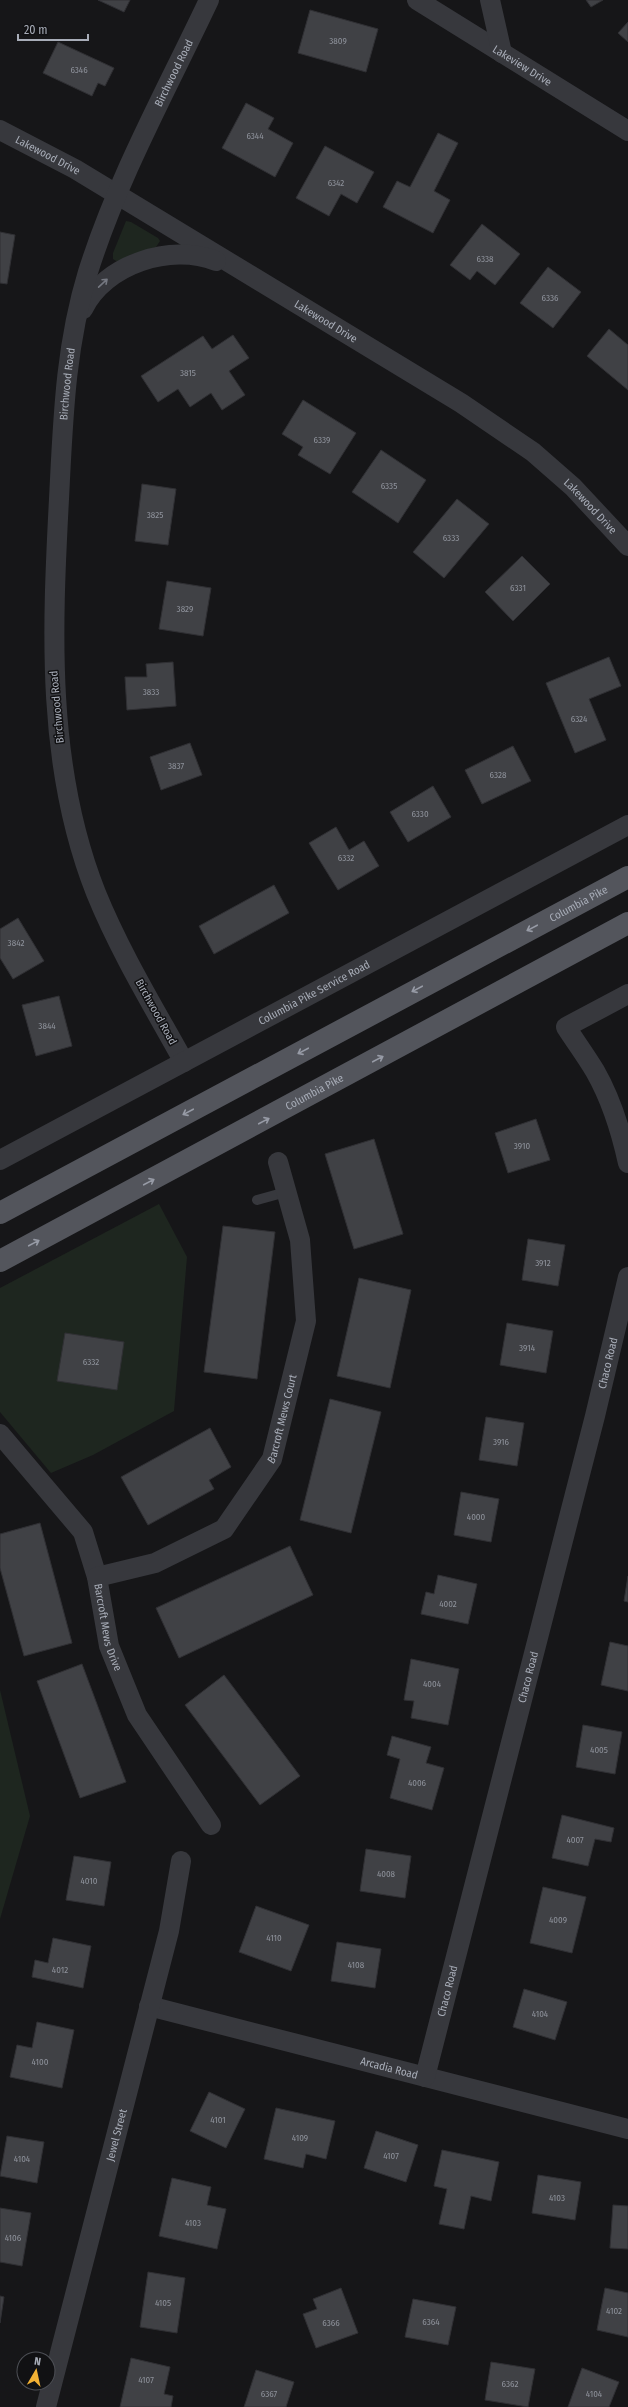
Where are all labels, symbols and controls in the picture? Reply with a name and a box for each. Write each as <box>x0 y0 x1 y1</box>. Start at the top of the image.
scale bar <box>18 16 88 42</box>
text: 20 m <box>24 23 48 37</box>
house number: 3809 <box>329 36 347 46</box>
street label: Birchwood Road <box>152 37 195 109</box>
street label: Lakeview Drive <box>491 42 554 89</box>
house number: 6346 <box>70 65 88 75</box>
house number: 6344 <box>246 131 264 141</box>
street label: Lakewood Drive <box>13 133 83 177</box>
house number: 6342 <box>328 178 344 188</box>
house number: 6338 <box>476 254 494 264</box>
one-way arrow <box>98 278 108 288</box>
house number: 6336 <box>542 293 559 303</box>
street label: Lakewood Drive <box>292 297 360 345</box>
street label: Birchwood Road <box>57 347 77 421</box>
house number: 3815 <box>180 368 196 378</box>
house number: 6339 <box>314 435 330 445</box>
street label: Lakewood Drive <box>561 476 620 536</box>
house number: 6335 <box>381 481 397 491</box>
house number: 3825 <box>147 510 163 520</box>
house number: 6333 <box>443 533 459 543</box>
house number: 6331 <box>510 583 526 593</box>
house number: 3829 <box>177 604 193 614</box>
street label: Birchwood Road <box>47 670 67 744</box>
house number: 3833 <box>143 687 159 697</box>
house number: 6324 <box>571 714 588 724</box>
house number: 3837 <box>168 761 184 771</box>
house number: 6328 <box>490 770 507 780</box>
house number: 6330 <box>411 809 429 819</box>
house number: 6332 <box>338 853 354 863</box>
street label: Columbia Pike <box>547 883 610 924</box>
one-way arrow <box>526 924 538 932</box>
house number: 3842 <box>8 938 24 948</box>
street label: Columbia Pike Service Road <box>256 957 372 1027</box>
street label: Birchwood Road <box>133 977 179 1047</box>
one-way arrow <box>411 986 423 994</box>
house number: 3844 <box>38 1021 56 1031</box>
one-way arrow <box>297 1048 309 1055</box>
one-way arrow <box>372 1054 384 1062</box>
street label: Columbia Pike <box>283 1071 346 1113</box>
one-way arrow <box>182 1109 194 1117</box>
one-way arrow <box>258 1116 270 1124</box>
house number: 3910 <box>514 1141 530 1151</box>
one-way arrow <box>143 1177 155 1185</box>
one-way arrow <box>28 1239 40 1246</box>
house number: 3912 <box>535 1258 551 1268</box>
street label: Chaco Road <box>595 1336 620 1390</box>
house number: 3914 <box>519 1343 536 1353</box>
house number: 6332 <box>83 1357 99 1367</box>
street label: Barcroft Mews Court <box>264 1373 299 1466</box>
house number: 3916 <box>493 1437 510 1447</box>
house number: 4000 <box>467 1512 486 1522</box>
street label: Barcroft Mews Drive <box>92 1582 125 1673</box>
house number: 4002 <box>439 1599 457 1609</box>
street label: Chaco Road <box>515 1650 541 1704</box>
house number: 4004 <box>423 1679 442 1689</box>
house number: 4005 <box>590 1745 608 1755</box>
house number: 4006 <box>408 1778 427 1788</box>
house number: 4007 <box>566 1835 584 1845</box>
house number: 4008 <box>377 1869 396 1879</box>
house number: 4010 <box>80 1876 98 1886</box>
house number: 4009 <box>549 1915 567 1925</box>
house number: 4110 <box>266 1933 282 1943</box>
house number: 4108 <box>348 1960 365 1970</box>
street label: Chaco Road <box>434 1964 460 2018</box>
house number: 4012 <box>52 1965 68 1975</box>
house number: 4104 <box>532 2009 549 2019</box>
street label: Arcadia Road <box>359 2054 419 2081</box>
house number: 4100 <box>32 2057 49 2067</box>
street label: Jewel Street <box>103 2107 129 2163</box>
house number: 4101 <box>210 2115 226 2125</box>
house number: 4109 <box>292 2133 308 2143</box>
house number: 4107 <box>383 2151 399 2161</box>
house number: 4104 <box>14 2154 31 2164</box>
house number: 4103 <box>549 2193 565 2203</box>
house number: 4103 <box>185 2218 201 2228</box>
house number: 4106 <box>5 2233 22 2243</box>
house number: 4105 <box>155 2298 171 2308</box>
house number: 4102 <box>606 2306 622 2316</box>
house number: 6364 <box>422 2317 440 2327</box>
house number: 6366 <box>322 2318 340 2328</box>
north arrow <box>16 2351 56 2391</box>
text: N <box>33 2355 42 2369</box>
house number: 4107 <box>138 2375 154 2385</box>
house number: 6362 <box>502 2379 518 2389</box>
house number: 6367 <box>261 2389 278 2399</box>
house number: 4104 <box>586 2389 603 2399</box>

